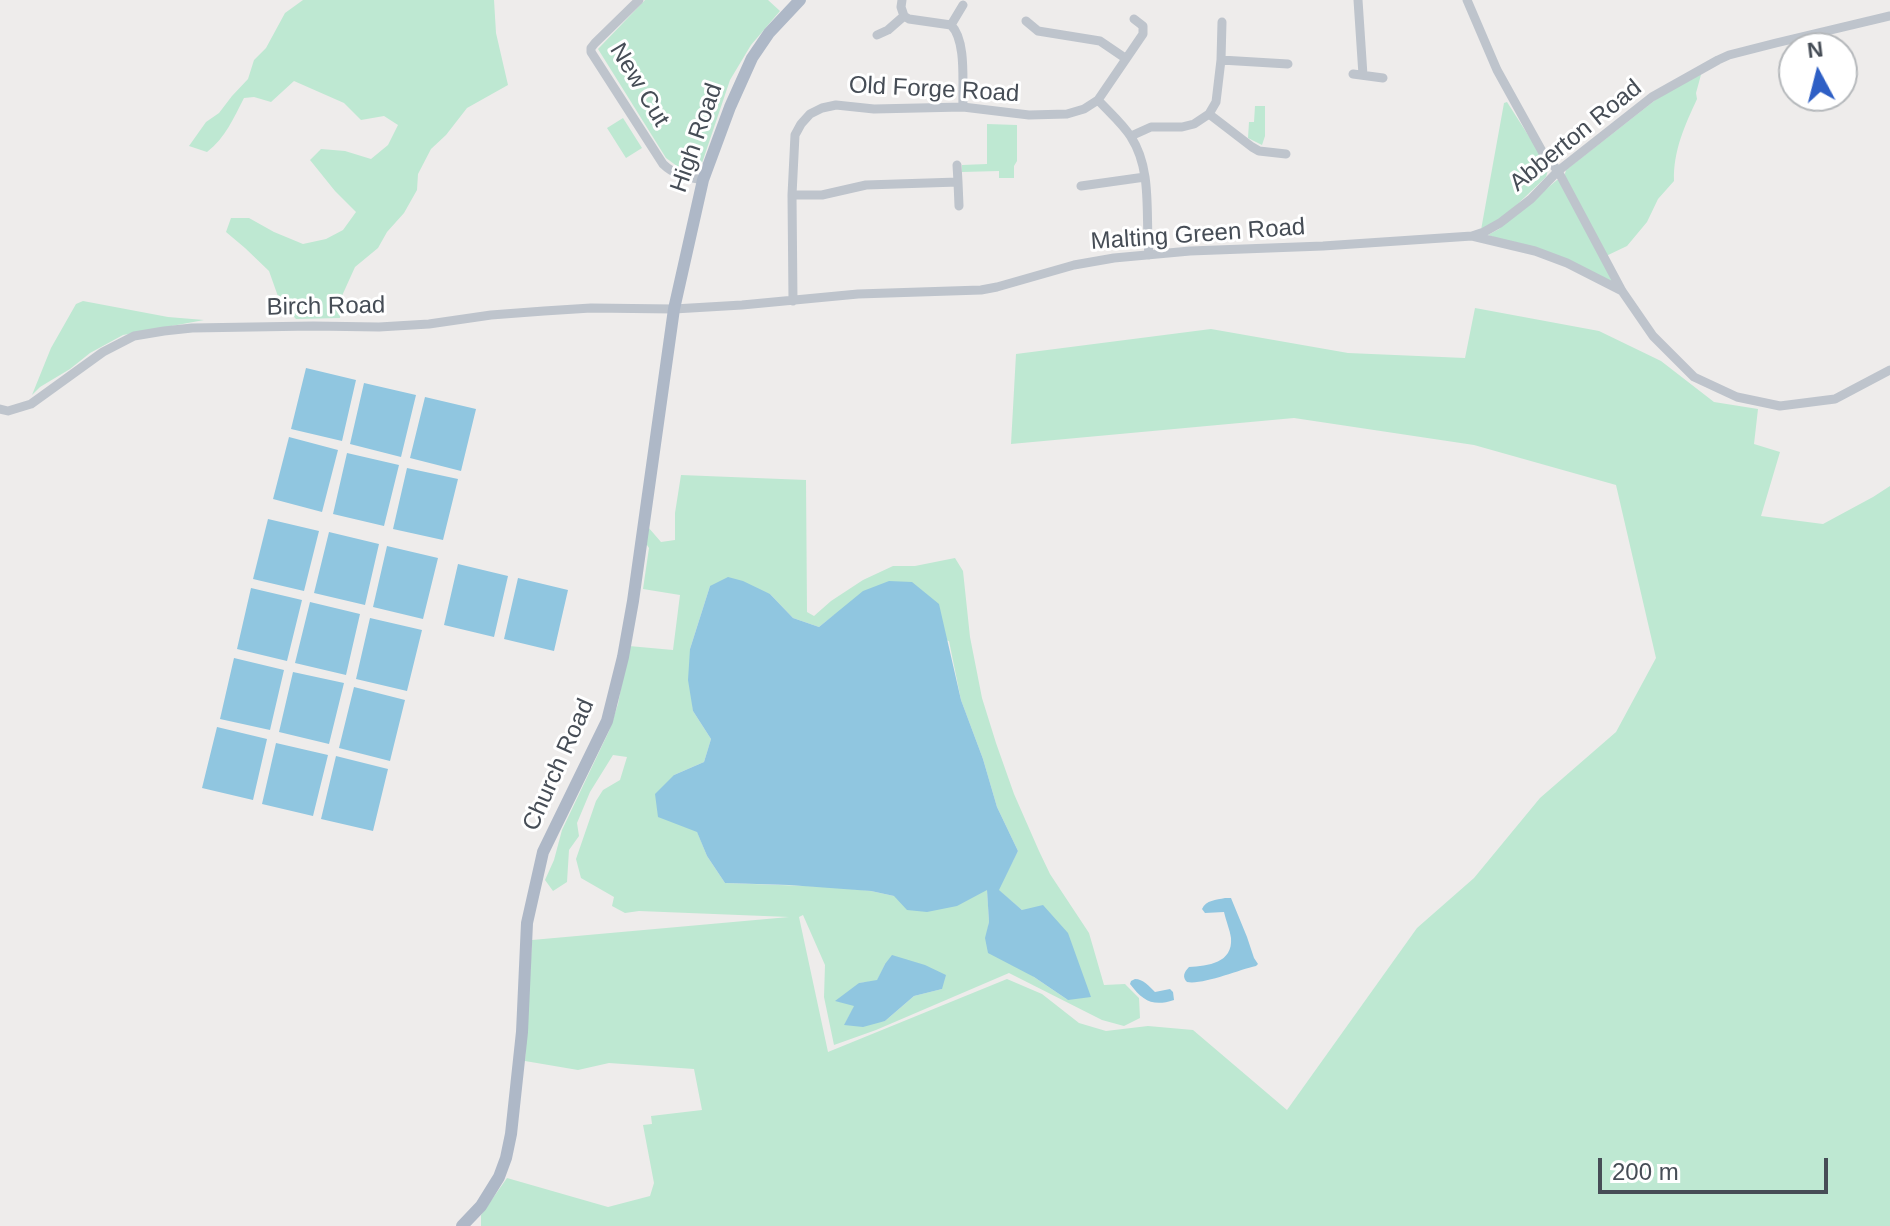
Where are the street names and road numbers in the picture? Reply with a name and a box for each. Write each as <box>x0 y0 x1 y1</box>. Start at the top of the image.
street label: New Cut <box>603 38 675 132</box>
street label: Old Forge Road <box>848 71 1020 109</box>
street label: Abberton Road <box>1504 74 1648 198</box>
street label: High Road <box>665 80 729 196</box>
street label: Malting Green Road <box>1090 213 1306 257</box>
street label: Birch Road <box>266 292 386 322</box>
street label: Church Road <box>517 695 601 835</box>

